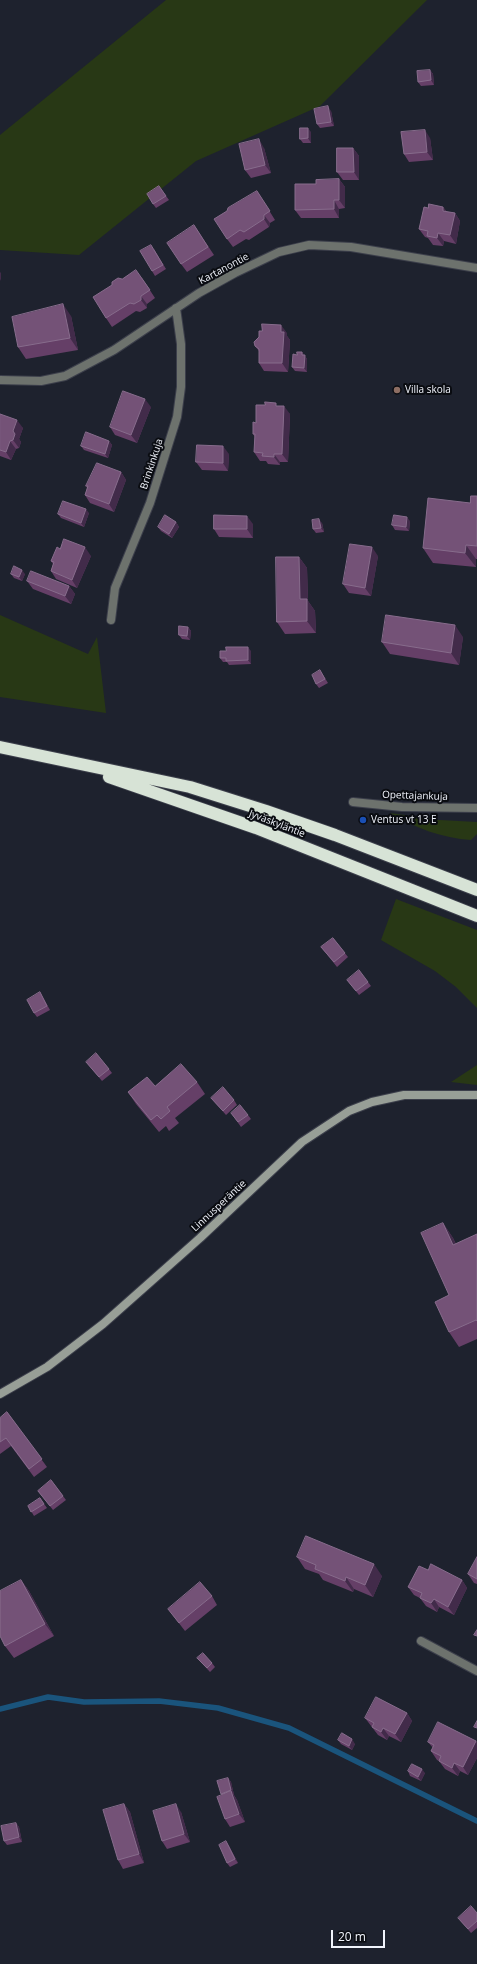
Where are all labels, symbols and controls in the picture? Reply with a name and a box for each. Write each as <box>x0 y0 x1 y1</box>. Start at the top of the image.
street label: Kartanontie <box>197 251 251 287</box>
place label: Villa skola <box>405 384 451 396</box>
marker: Villa skola <box>392 385 402 395</box>
street label: Brinkinkuja <box>138 437 166 491</box>
street label: Opettajankuja <box>382 789 448 803</box>
street label: Jyväskyläntie <box>247 808 307 840</box>
place label: Ventus vt 13 E <box>371 814 437 826</box>
marker: Ventus vt 13 E <box>358 815 368 825</box>
street label: Linnusperäntie <box>189 1178 249 1234</box>
scale bar <box>333 1922 387 1948</box>
text: 20 m <box>338 1928 366 1945</box>

